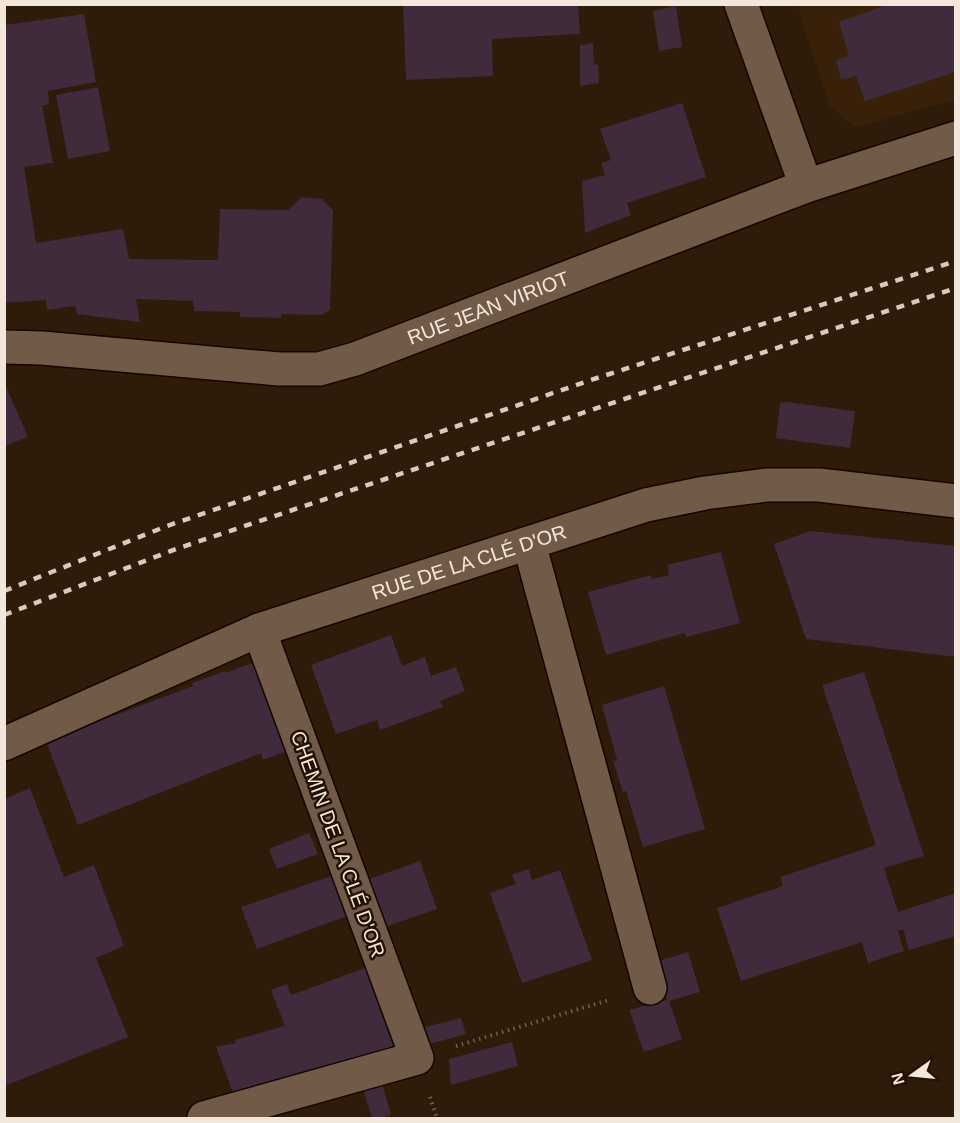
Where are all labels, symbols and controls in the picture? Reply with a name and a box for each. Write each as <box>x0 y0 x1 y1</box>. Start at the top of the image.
street label: RUE JEAN VIRIOT <box>404 267 572 349</box>
street label: RUE DE LA CLÉ D'OR <box>369 521 569 604</box>
street label: CHEMIN DE LA CLÉ D'OR <box>287 728 389 960</box>
north arrow <box>882 1045 942 1105</box>
text: N <box>888 1071 908 1087</box>

